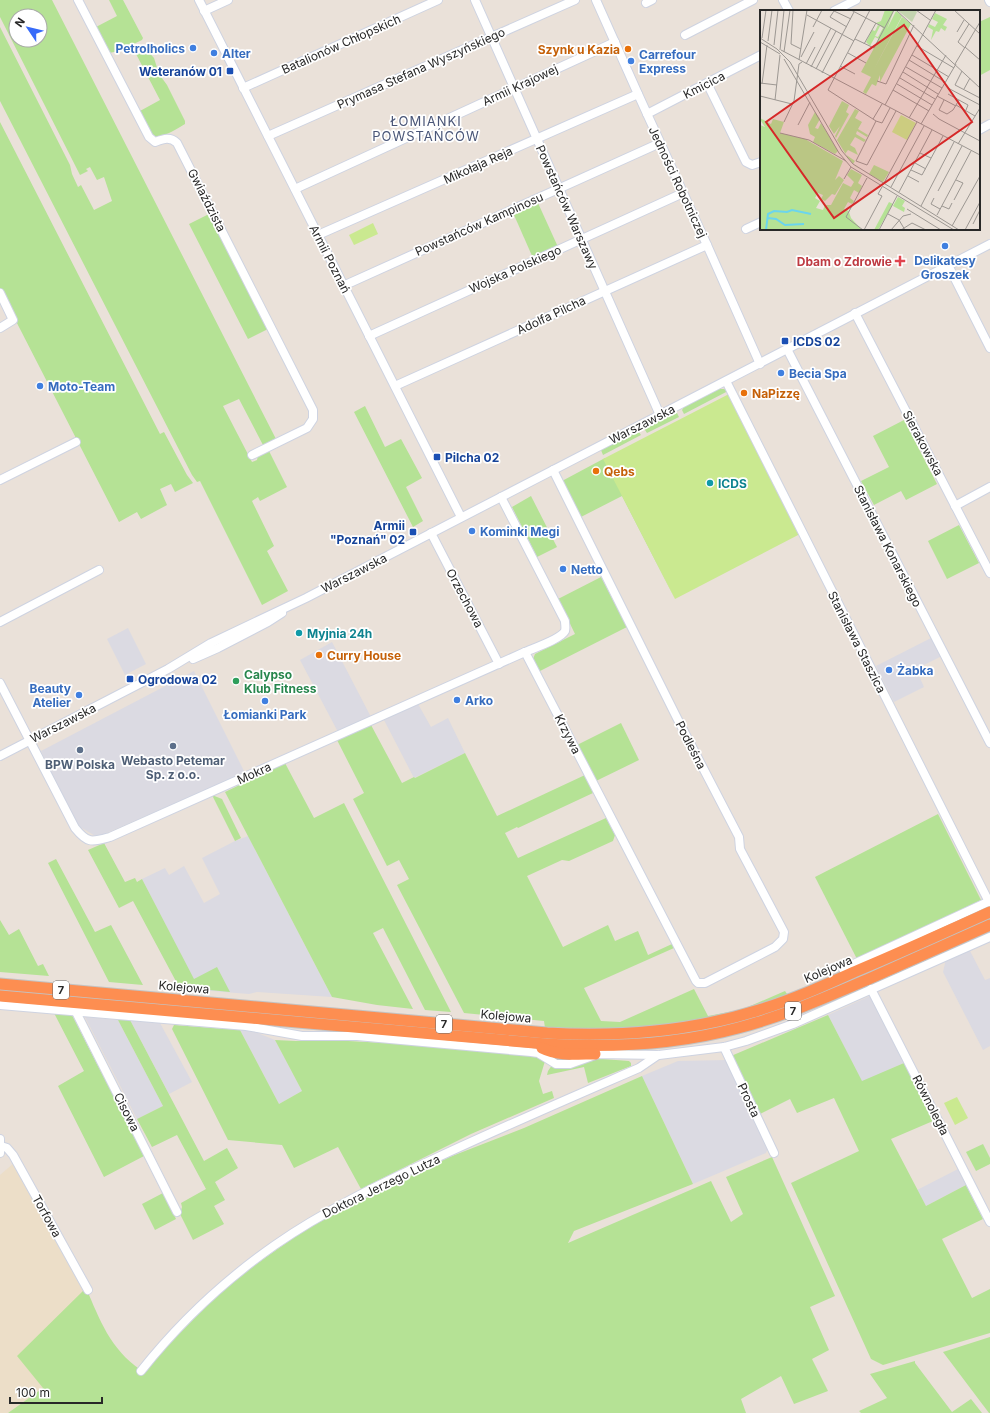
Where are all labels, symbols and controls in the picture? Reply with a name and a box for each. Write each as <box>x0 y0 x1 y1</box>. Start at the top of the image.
north arrow <box>8 8 48 48</box>
inset map <box>760 10 980 230</box>
street label: Batalionów Chłopskich <box>279 11 403 77</box>
text: N <box>12 15 28 30</box>
street label: Prymasa Stefana Wyszyńskiego <box>335 24 507 112</box>
place label: Petrolholics <box>115 41 185 56</box>
place label: Szynk u Kazia <box>538 42 620 57</box>
marker: Petrolholics <box>188 43 198 53</box>
marker: Szynk u Kazia <box>623 44 633 54</box>
place label: Alter <box>222 46 251 61</box>
place label: Carrefour Express <box>639 47 696 76</box>
marker: Alter <box>209 48 219 58</box>
marker: Carrefour Express <box>626 56 636 66</box>
street label: Armii Krajowej <box>480 61 560 109</box>
place label: Weteranów 01 <box>139 64 222 79</box>
marker: Weteranów 01 <box>225 66 235 76</box>
street label: Kmicica <box>681 68 727 102</box>
district label: ŁOMIANKI POWSTAŃCÓW <box>372 113 480 144</box>
street label: Jedności Robotniczej <box>646 124 710 240</box>
street label: Mikołaja Reja <box>441 143 515 187</box>
street label: Powstańców Warszawy <box>533 143 601 272</box>
street label: Gwiaździsta <box>185 166 229 234</box>
street label: Powstańców Kampinosu <box>413 189 545 259</box>
street label: Armii Poznań <box>306 222 354 296</box>
marker: Delikatesy Groszek <box>940 241 950 251</box>
street label: Wojska Polskiego <box>467 242 563 296</box>
place label: Delikatesy Groszek <box>914 253 977 282</box>
place label: Dbam o Zdrowie <box>797 254 892 269</box>
marker: Dbam o Zdrowie <box>895 256 905 266</box>
street label: Adolfa Pilcha <box>514 293 588 337</box>
place label: ICDS 02 <box>793 334 840 349</box>
marker: ICDS 02 <box>780 336 790 346</box>
place label: Becia Spa <box>789 366 847 381</box>
marker: Becia Spa <box>776 368 786 378</box>
place label: Moto-Team <box>48 379 115 394</box>
marker: Moto-Team <box>35 381 45 391</box>
place label: NaPizzę <box>752 386 800 401</box>
marker: NaPizzę <box>739 388 749 398</box>
street label: Warszawska <box>607 401 677 447</box>
street label: Sierakowska <box>900 408 946 478</box>
place label: Pilcha 02 <box>445 450 499 465</box>
marker: Pilcha 02 <box>432 452 442 462</box>
place label: Qebs <box>604 464 635 479</box>
marker: Qebs <box>591 466 601 476</box>
place label: ICDS <box>718 476 747 491</box>
marker: ICDS <box>705 478 715 488</box>
street label: Stanisława Konarskiego <box>851 483 925 609</box>
place label: Armii "Poznań" 02 <box>330 518 405 547</box>
place label: Kominki Megi <box>480 524 559 539</box>
marker: Kominki Megi <box>467 526 477 536</box>
marker: Armii "Poznań" 02 <box>408 527 418 537</box>
street label: Warszawska <box>319 550 389 596</box>
place label: Netto <box>571 562 603 577</box>
marker: Netto <box>558 564 568 574</box>
street label: Orzechowa <box>443 566 487 630</box>
street label: Stanisława Staszica <box>825 589 889 695</box>
place label: Myjnia 24h <box>307 626 372 641</box>
marker: Myjnia 24h <box>294 628 304 638</box>
place label: Curry House <box>327 648 401 663</box>
marker: Curry House <box>314 650 324 660</box>
place label: Żabka <box>897 663 933 678</box>
marker: Żabka <box>884 665 894 675</box>
place label: Calypso Klub Fitness <box>244 667 317 696</box>
place label: Ogrodowa 02 <box>138 672 217 687</box>
marker: Ogrodowa 02 <box>125 674 135 684</box>
marker: Calypso Klub Fitness <box>231 676 241 686</box>
place label: Beauty Atelier <box>29 681 72 710</box>
marker: Beauty Atelier <box>74 690 84 700</box>
place label: Arko <box>465 693 493 708</box>
marker: Arko <box>452 695 462 705</box>
marker: Łomianki Park <box>260 696 270 706</box>
street label: Warszawska <box>28 700 98 746</box>
place label: Łomianki Park <box>224 707 307 722</box>
street label: Krzywa <box>552 712 584 756</box>
street label: Podleśna <box>672 718 710 772</box>
marker: Webasto Petemar Sp. z o.o. <box>168 741 178 751</box>
marker: BPW Polska <box>75 745 85 755</box>
place label: Webasto Petemar Sp. z o.o. <box>121 753 225 782</box>
place label: BPW Polska <box>45 757 115 772</box>
street label: Mokra <box>235 759 273 787</box>
street label: Kolejowa <box>802 952 854 986</box>
street label: Kolejowa <box>158 977 210 997</box>
road number: 7 <box>53 981 69 999</box>
road number: 7 <box>785 1002 801 1020</box>
street label: Kolejowa <box>480 1006 532 1026</box>
road number: 7 <box>436 1015 452 1033</box>
street label: Równoległa <box>909 1072 953 1138</box>
street label: Prosta <box>735 1080 763 1120</box>
street label: Cisowa <box>111 1090 143 1134</box>
street label: Doktora Jerzego Lutza <box>320 1151 442 1221</box>
street label: Torfowa <box>29 1192 65 1240</box>
scale bar <box>10 1379 102 1405</box>
text: 100 m <box>16 1385 50 1400</box>

